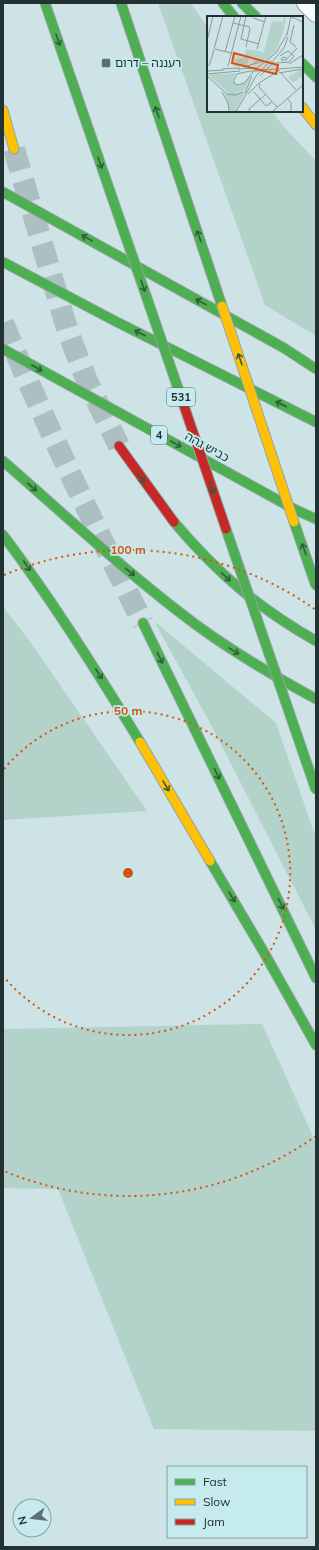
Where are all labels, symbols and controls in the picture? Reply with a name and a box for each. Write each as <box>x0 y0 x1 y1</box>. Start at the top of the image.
inset map <box>207 16 303 112</box>
one-way arrow <box>55 33 62 46</box>
place label: רעננה – דרום <box>115 55 181 70</box>
marker: רעננה – דרום <box>100 57 112 69</box>
one-way arrow <box>153 107 161 119</box>
one-way arrow <box>97 156 105 168</box>
one-way arrow <box>194 230 202 242</box>
one-way arrow <box>81 234 93 242</box>
one-way arrow <box>139 279 147 291</box>
one-way arrow <box>195 298 207 306</box>
one-way arrow <box>134 329 146 337</box>
one-way arrow <box>236 353 243 366</box>
one-way arrow <box>31 365 43 373</box>
road number: 531 <box>167 388 195 406</box>
one-way arrow <box>275 400 287 408</box>
road number: 4 <box>151 426 167 444</box>
street label: כביש גהה <box>183 428 232 465</box>
one-way arrow <box>169 440 181 448</box>
one-way arrow <box>137 473 145 484</box>
one-way arrow <box>27 482 37 491</box>
one-way arrow <box>209 482 216 495</box>
text: 100 m <box>110 542 146 557</box>
one-way arrow <box>299 543 307 555</box>
one-way arrow <box>23 560 31 572</box>
one-way arrow <box>125 568 136 577</box>
one-way arrow <box>221 572 231 582</box>
one-way arrow <box>228 647 240 655</box>
one-way arrow <box>157 652 164 664</box>
one-way arrow <box>95 668 103 679</box>
text: 50 m <box>114 703 142 718</box>
one-way arrow <box>214 768 222 780</box>
one-way arrow <box>162 780 170 792</box>
centre of rings <box>121 866 135 880</box>
one-way arrow <box>229 891 237 903</box>
one-way arrow <box>278 897 285 909</box>
legend <box>167 1466 307 1538</box>
text: Fast <box>203 1474 227 1489</box>
text: Slow <box>203 1494 231 1509</box>
north arrow <box>12 1498 52 1538</box>
text: Jam <box>203 1514 225 1529</box>
text: N <box>15 1515 30 1526</box>

